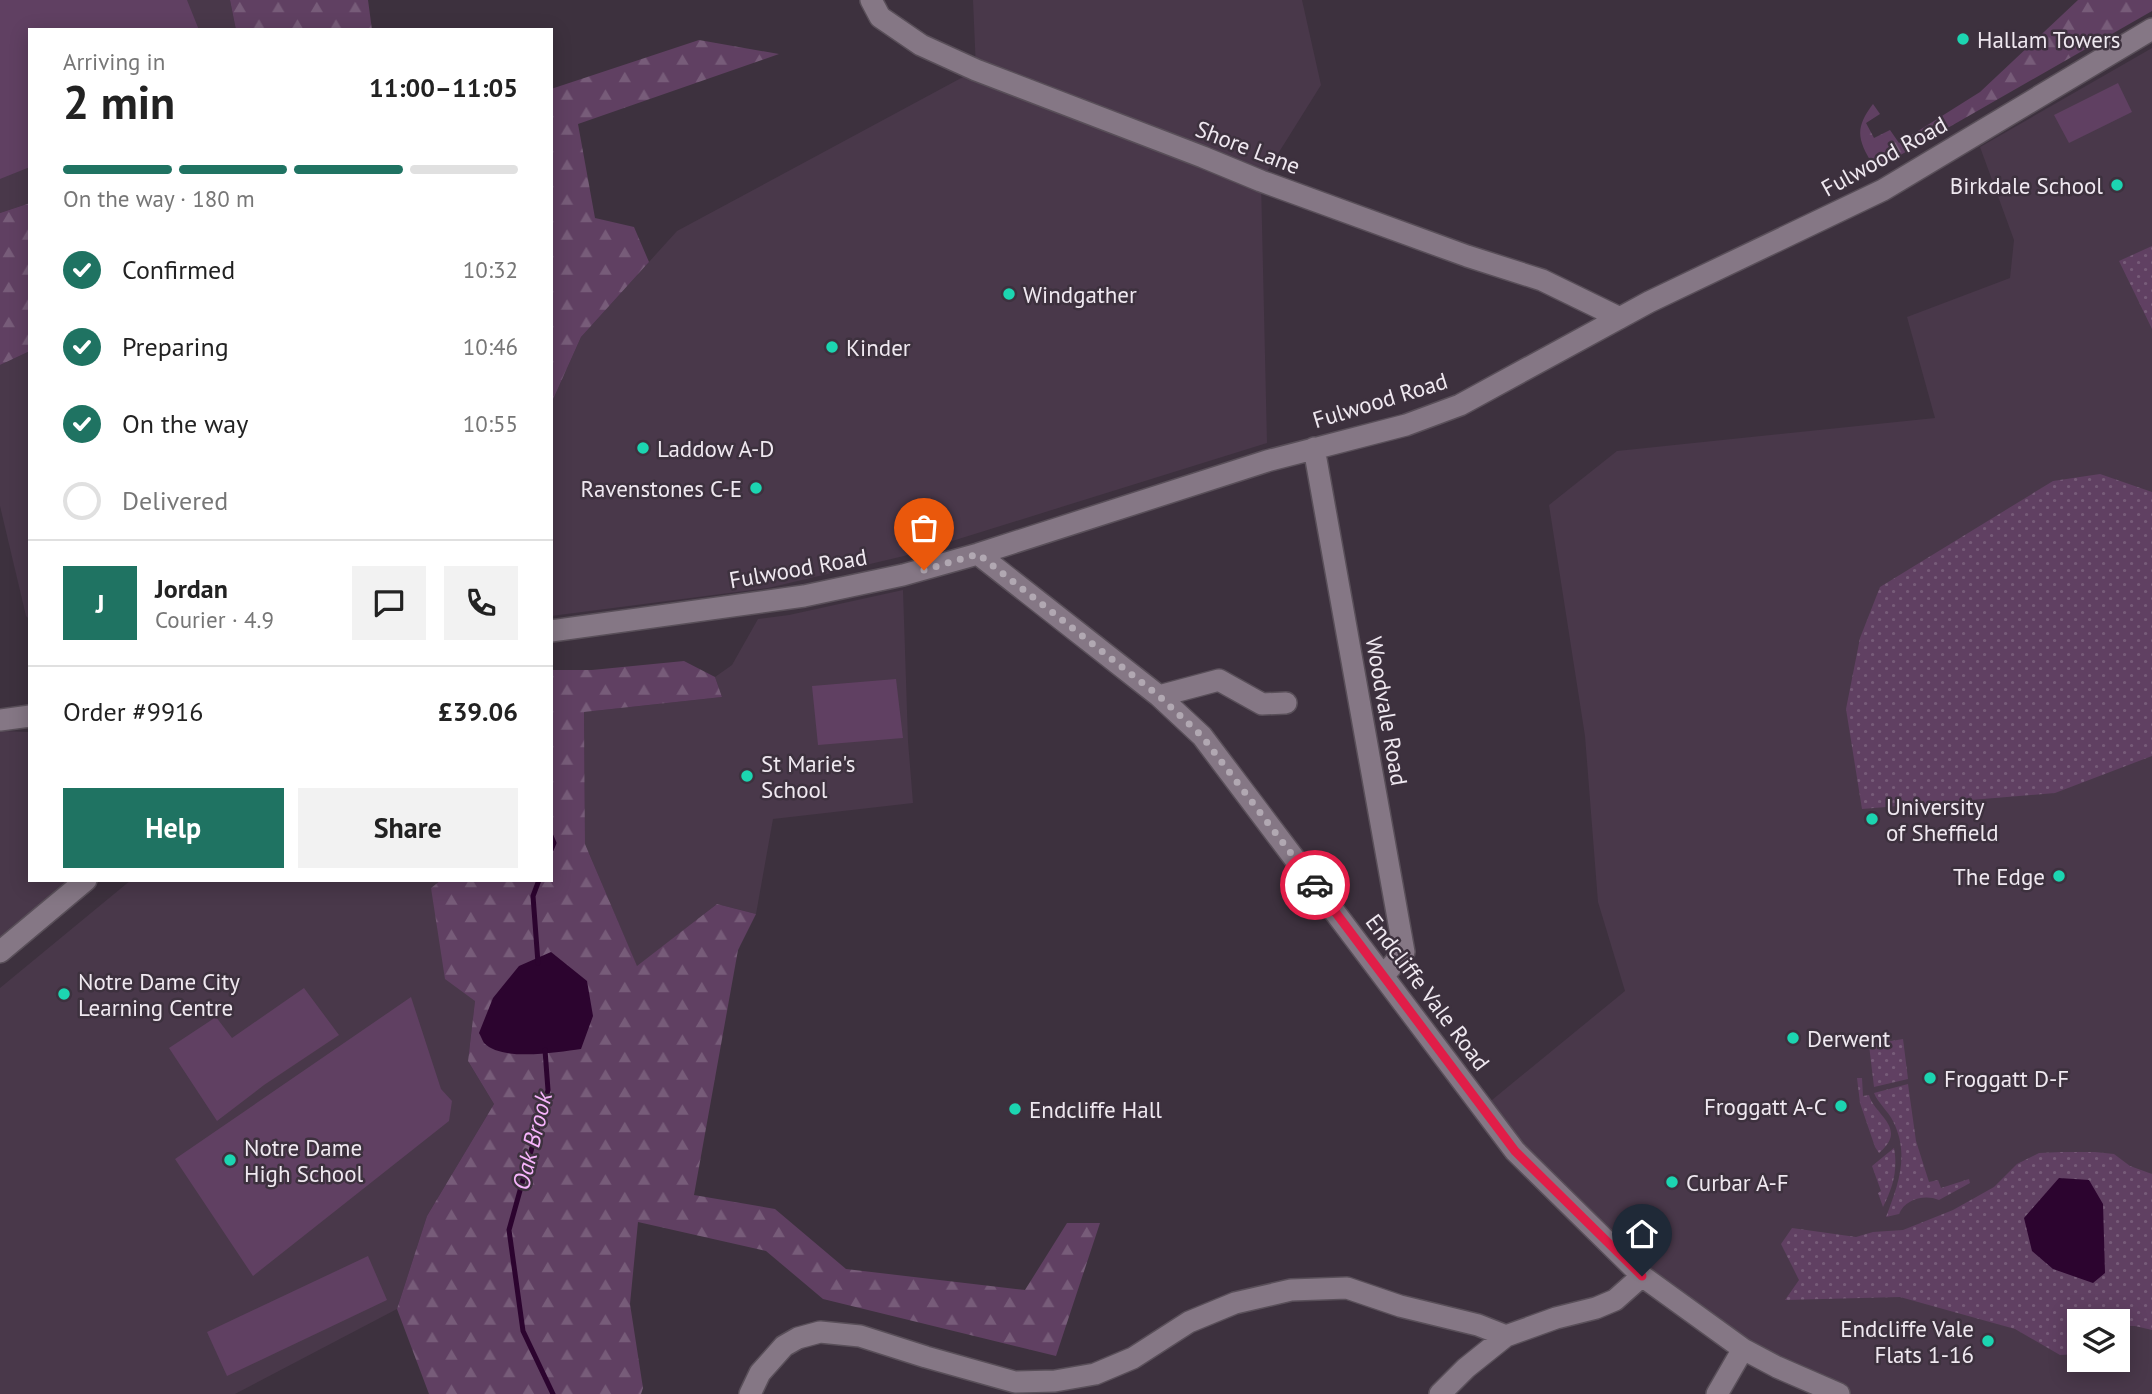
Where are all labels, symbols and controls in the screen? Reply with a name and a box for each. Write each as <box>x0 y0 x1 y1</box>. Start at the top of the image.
place label: Hallam Towers <box>1977 25 2121 54</box>
marker: Hallam Towers <box>1955 31 1971 47</box>
text: Arriving in <box>63 47 165 76</box>
text: 11:00–11:05 <box>369 71 518 104</box>
text: 2 min <box>63 72 175 132</box>
street label: Fulwood Road <box>1816 109 1952 203</box>
street label: Shore Lane <box>1192 114 1304 180</box>
place label: Birkdale School <box>1950 171 2103 200</box>
marker: Birkdale School <box>2109 177 2125 193</box>
text: On the way · 180 m <box>63 184 255 213</box>
icon: check <box>63 251 101 289</box>
text: Confirmed <box>122 253 235 286</box>
text: 10:32 <box>463 255 518 284</box>
place label: Windgather <box>1023 280 1137 309</box>
marker: Windgather <box>1001 286 1017 302</box>
icon: check <box>63 328 101 366</box>
text: Preparing <box>122 330 229 363</box>
text: 10:46 <box>463 332 518 361</box>
place label: Kinder <box>846 333 911 362</box>
marker: Kinder <box>824 339 840 355</box>
street label: Fulwood Road <box>1309 366 1451 434</box>
icon: check <box>63 405 101 443</box>
text: On the way <box>122 407 248 440</box>
text: 10:55 <box>463 409 518 438</box>
place label: Laddow A-D <box>657 434 774 463</box>
marker: Laddow A-D <box>635 440 651 456</box>
place label: Ravenstones C-E <box>580 474 742 503</box>
marker: Ravenstones C-E <box>748 480 764 496</box>
text: Delivered <box>122 484 228 517</box>
pin <box>894 498 954 570</box>
icon: bag <box>905 509 943 547</box>
street label: Fulwood Road <box>727 542 869 594</box>
button: chat <box>352 566 426 640</box>
button: phone <box>444 566 518 640</box>
text: Jordan <box>155 572 228 605</box>
text: J <box>96 587 104 620</box>
text: Courier · 4.9 <box>155 605 274 634</box>
street label: Woodvale Road <box>1360 634 1414 788</box>
text: Order #9916 <box>63 695 203 728</box>
text: £39.06 <box>438 695 518 728</box>
place label: St Marie's School <box>761 749 855 804</box>
marker: St Marie's School <box>739 768 755 784</box>
button: Help <box>63 788 284 868</box>
button: Share <box>298 788 518 868</box>
place label: University of Sheffield <box>1886 792 1999 847</box>
marker: University of Sheffield <box>1864 811 1880 827</box>
courier <box>1280 850 1350 920</box>
place label: The Edge <box>1953 862 2045 891</box>
icon: car <box>1296 866 1334 904</box>
marker: The Edge <box>2051 868 2067 884</box>
street label: Endcliffe Vale Road <box>1360 908 1496 1076</box>
place label: Notre Dame City Learning Centre <box>78 967 240 1022</box>
marker: Notre Dame City Learning Centre <box>56 986 72 1002</box>
place label: Derwent <box>1807 1024 1890 1053</box>
marker: Derwent <box>1785 1030 1801 1046</box>
place label: Froggatt D-F <box>1944 1064 2069 1093</box>
marker: Froggatt D-F <box>1922 1070 1938 1086</box>
water label: Oak Brook <box>505 1088 559 1193</box>
place label: Froggatt A-C <box>1704 1092 1827 1121</box>
place label: Endcliffe Hall <box>1029 1095 1162 1124</box>
marker: Froggatt A-C <box>1833 1098 1849 1114</box>
marker: Endcliffe Hall <box>1007 1101 1023 1117</box>
place label: Notre Dame High School <box>244 1133 364 1188</box>
marker: Notre Dame High School <box>222 1152 238 1168</box>
place label: Curbar A-F <box>1686 1168 1789 1197</box>
marker: Curbar A-F <box>1664 1174 1680 1190</box>
pin <box>1612 1204 1672 1276</box>
icon: home <box>1623 1215 1661 1253</box>
map controls <box>2067 1309 2130 1372</box>
button: layers <box>2067 1309 2130 1372</box>
place label: Endcliffe Vale Flats 1-16 <box>1840 1314 1974 1369</box>
marker: Endcliffe Vale Flats 1-16 <box>1980 1333 1996 1349</box>

